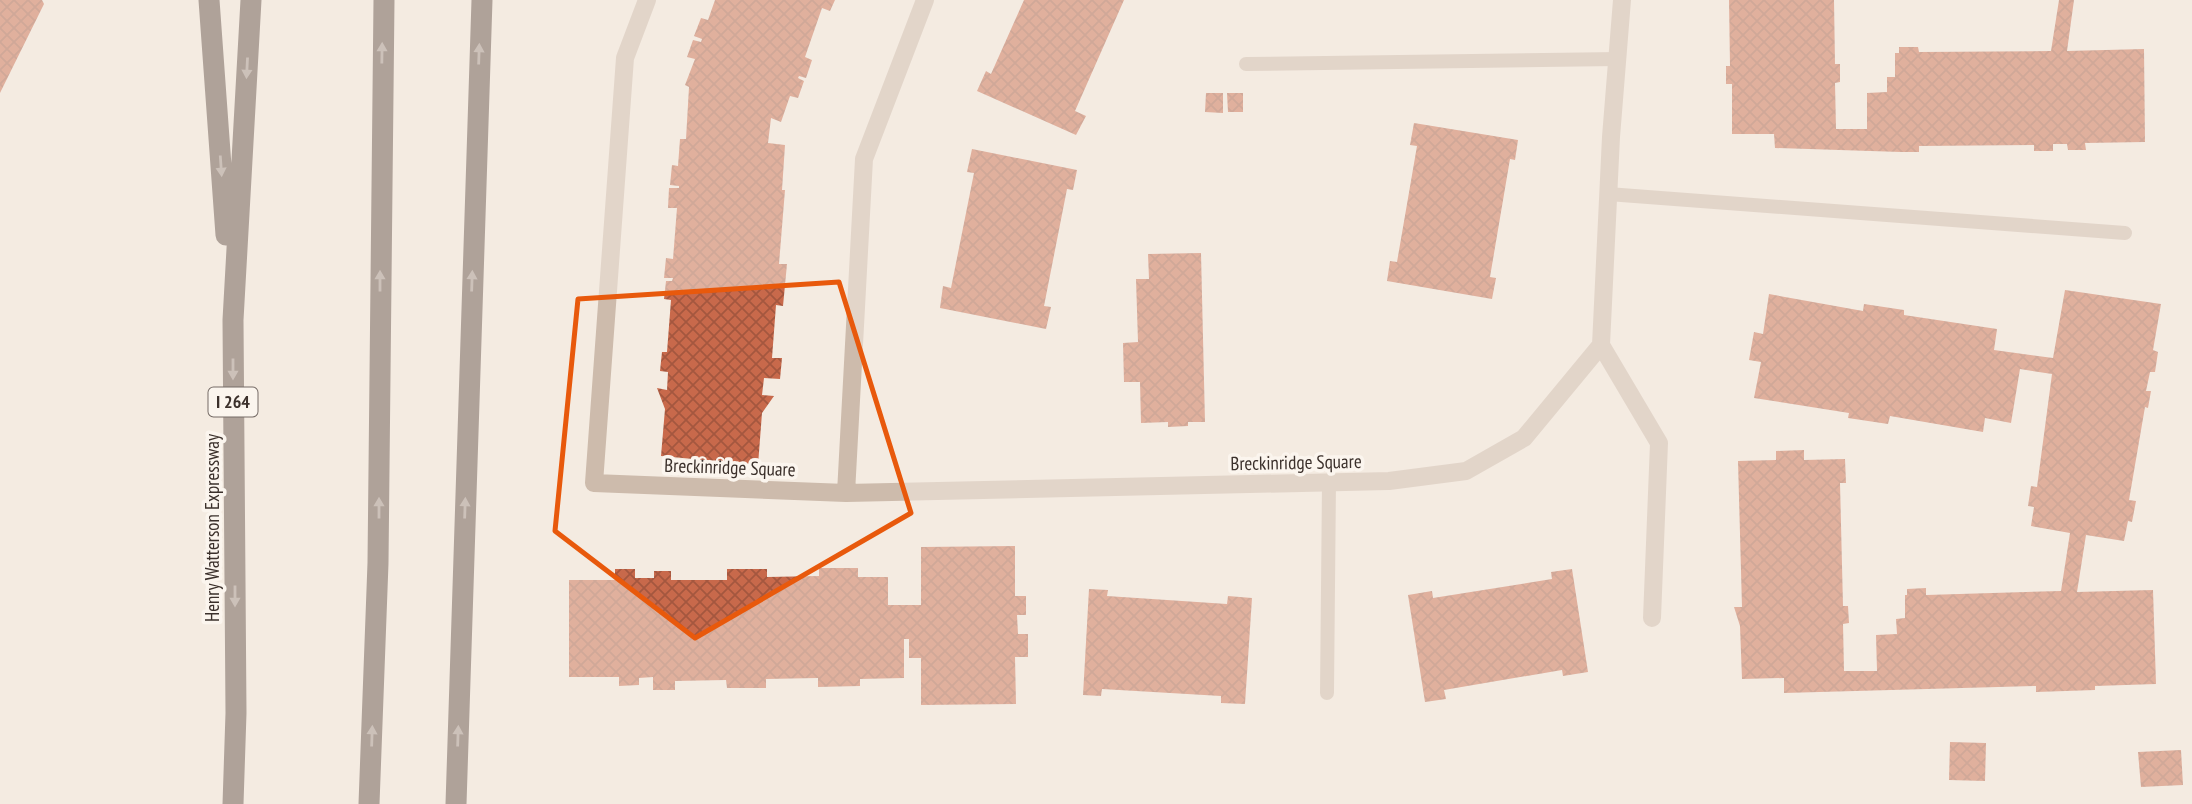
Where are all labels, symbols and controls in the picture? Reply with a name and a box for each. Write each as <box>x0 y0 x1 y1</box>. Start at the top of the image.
one-way arrow <box>376 42 388 64</box>
one-way arrow <box>474 42 485 64</box>
one-way arrow <box>241 57 252 79</box>
one-way arrow <box>216 155 227 177</box>
one-way arrow <box>374 270 386 292</box>
one-way arrow <box>467 270 478 292</box>
one-way arrow <box>227 358 239 380</box>
road number: I 264 <box>208 388 258 416</box>
street label: Henry Watterson Expressway <box>200 433 224 622</box>
street label: Breckinridge Square <box>1230 449 1362 475</box>
street label: Breckinridge Square <box>664 453 796 481</box>
one-way arrow <box>373 497 385 519</box>
one-way arrow <box>460 497 471 519</box>
one-way arrow <box>229 585 241 607</box>
one-way arrow <box>366 725 377 747</box>
one-way arrow <box>453 725 464 747</box>

